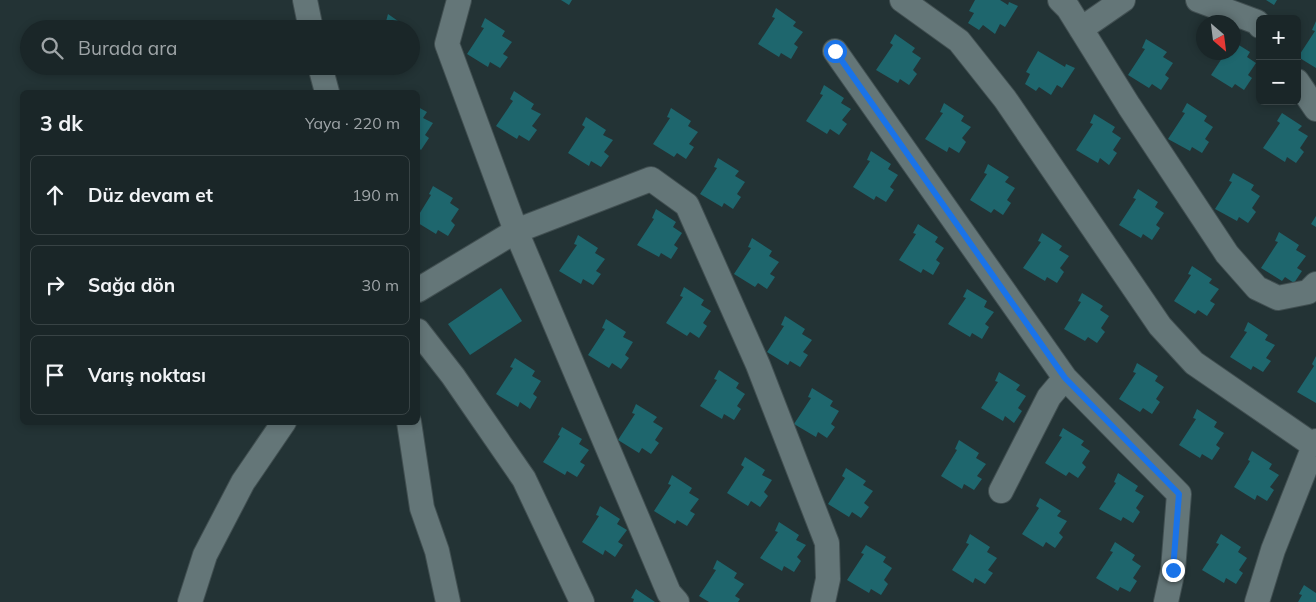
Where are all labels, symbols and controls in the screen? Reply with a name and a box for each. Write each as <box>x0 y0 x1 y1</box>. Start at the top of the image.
north arrow <box>1196 15 1241 60</box>
map controls <box>1256 15 1301 105</box>
button: + <box>1256 15 1301 60</box>
search box <box>20 20 420 75</box>
icon: search <box>38 34 66 62</box>
text: Burada ara <box>78 36 177 60</box>
route start <box>824 40 847 63</box>
button: − <box>1256 60 1301 105</box>
text: 3 dk <box>40 110 83 136</box>
text: Yaya · 220 m <box>305 113 400 133</box>
icon: ahead <box>41 181 69 209</box>
text: Düz devam et <box>88 183 213 207</box>
text: 190 m <box>352 185 399 205</box>
icon: right <box>41 271 69 299</box>
text: Sağa dön <box>88 273 175 297</box>
text: 30 m <box>362 275 399 295</box>
icon: arrive <box>41 361 69 389</box>
text: Varış noktası <box>88 363 206 387</box>
route end <box>1162 559 1185 582</box>

